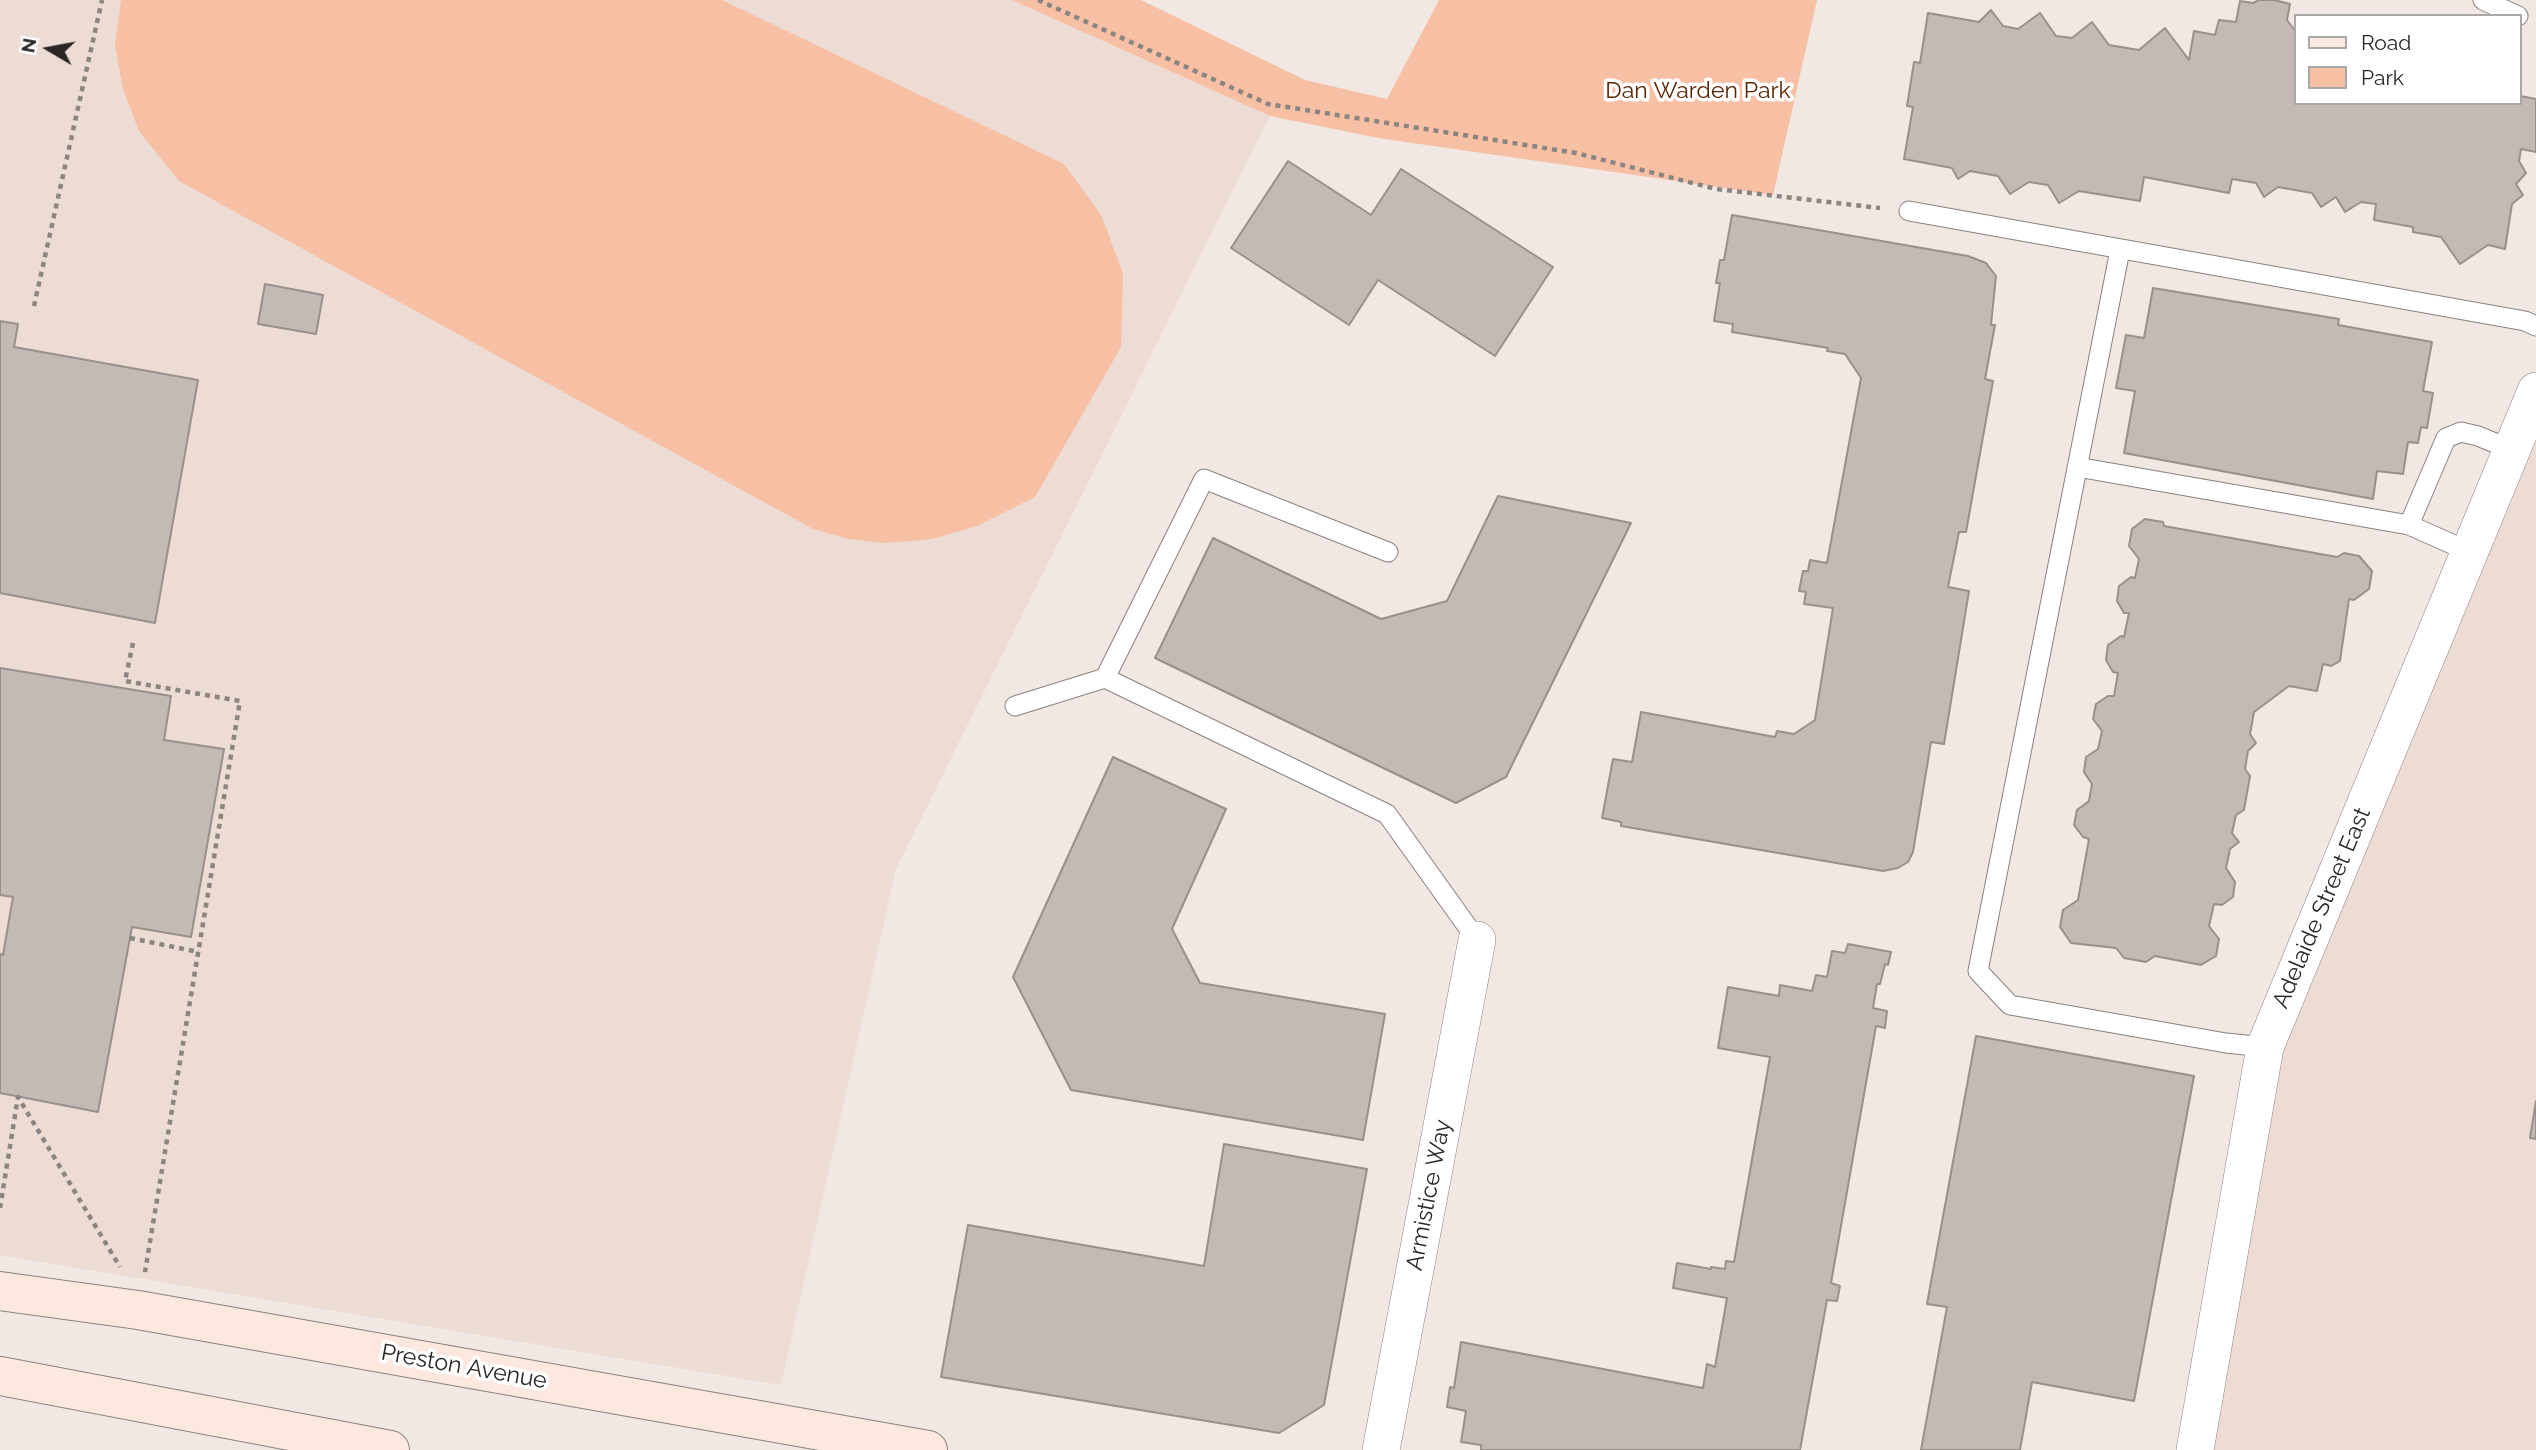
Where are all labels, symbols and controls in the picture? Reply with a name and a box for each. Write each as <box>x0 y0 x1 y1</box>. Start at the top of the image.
north arrow <box>14 14 84 84</box>
legend <box>2294 14 2522 105</box>
text: Road <box>2361 30 2411 55</box>
text: N <box>16 36 40 54</box>
text: Park <box>2361 65 2404 90</box>
park label: Dan Warden Park <box>1605 77 1791 105</box>
street label: Adelaide Street East <box>2267 803 2377 1013</box>
street label: Armistice Way <box>1401 1117 1457 1273</box>
street label: Preston Avenue <box>379 1339 549 1395</box>

